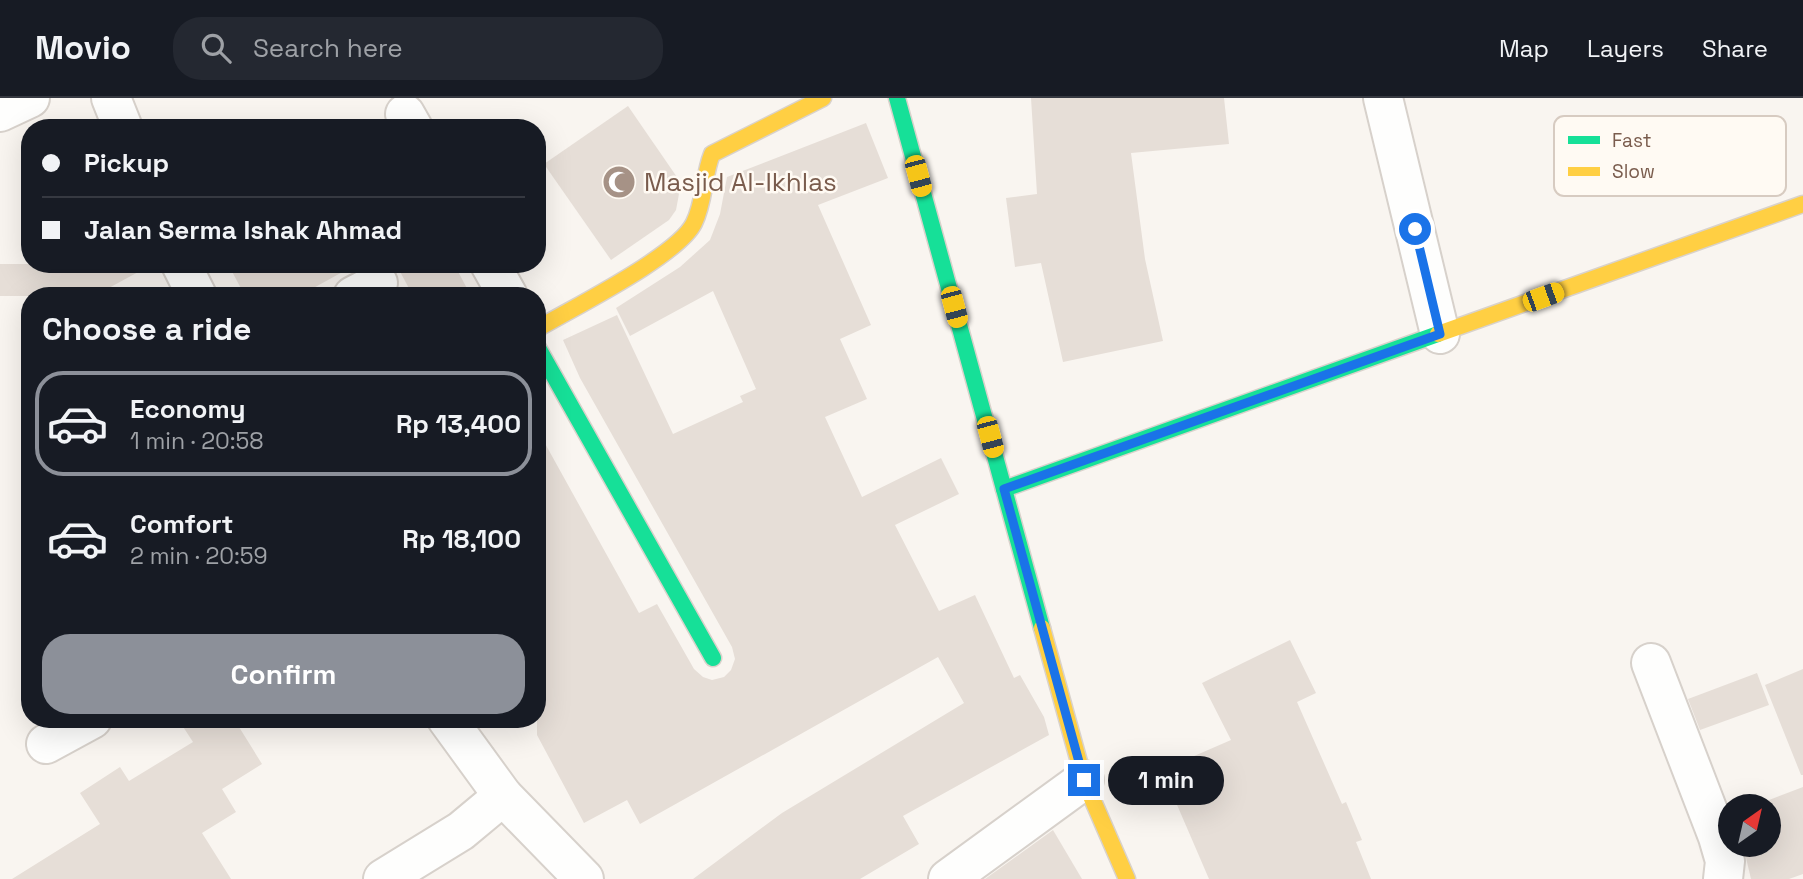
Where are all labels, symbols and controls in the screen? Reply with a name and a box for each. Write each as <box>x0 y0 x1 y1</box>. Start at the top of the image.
search box <box>173 17 663 80</box>
text: Movio <box>35 27 131 69</box>
icon: search <box>197 29 235 67</box>
text: Search here <box>253 31 403 65</box>
text: Map <box>1499 33 1549 64</box>
text: Layers <box>1587 33 1664 64</box>
text: Share <box>1702 33 1768 64</box>
legend <box>1554 116 1786 196</box>
text: Fast <box>1612 128 1652 153</box>
text: Pickup <box>84 146 169 180</box>
car <box>903 153 934 199</box>
text: Slow <box>1612 159 1655 184</box>
mosque icon: Masjid Al-Ikhlas <box>600 163 638 201</box>
place label: Masjid Al-Ikhlas <box>644 165 837 199</box>
text: Jalan Serma Ishak Ahmad <box>84 213 402 247</box>
route start <box>1399 213 1431 245</box>
car <box>1520 280 1567 314</box>
car <box>939 284 970 330</box>
text: Choose a ride <box>42 309 252 349</box>
icon: car <box>46 392 109 455</box>
text: Economy <box>130 392 246 426</box>
text: Rp 13,400 <box>396 407 521 441</box>
car <box>975 414 1006 460</box>
text: 1 min · 20:58 <box>130 426 264 456</box>
icon: car <box>46 507 109 570</box>
text: Comfort <box>130 507 233 541</box>
text: Rp 18,100 <box>402 522 521 556</box>
text: 2 min · 20:59 <box>130 541 268 571</box>
button: Confirm <box>42 634 525 714</box>
callout: 1 min <box>1108 756 1224 804</box>
route end <box>1068 764 1100 796</box>
text: 1 min <box>1138 765 1194 795</box>
north arrow <box>1718 794 1782 858</box>
map controls <box>1718 794 1781 857</box>

